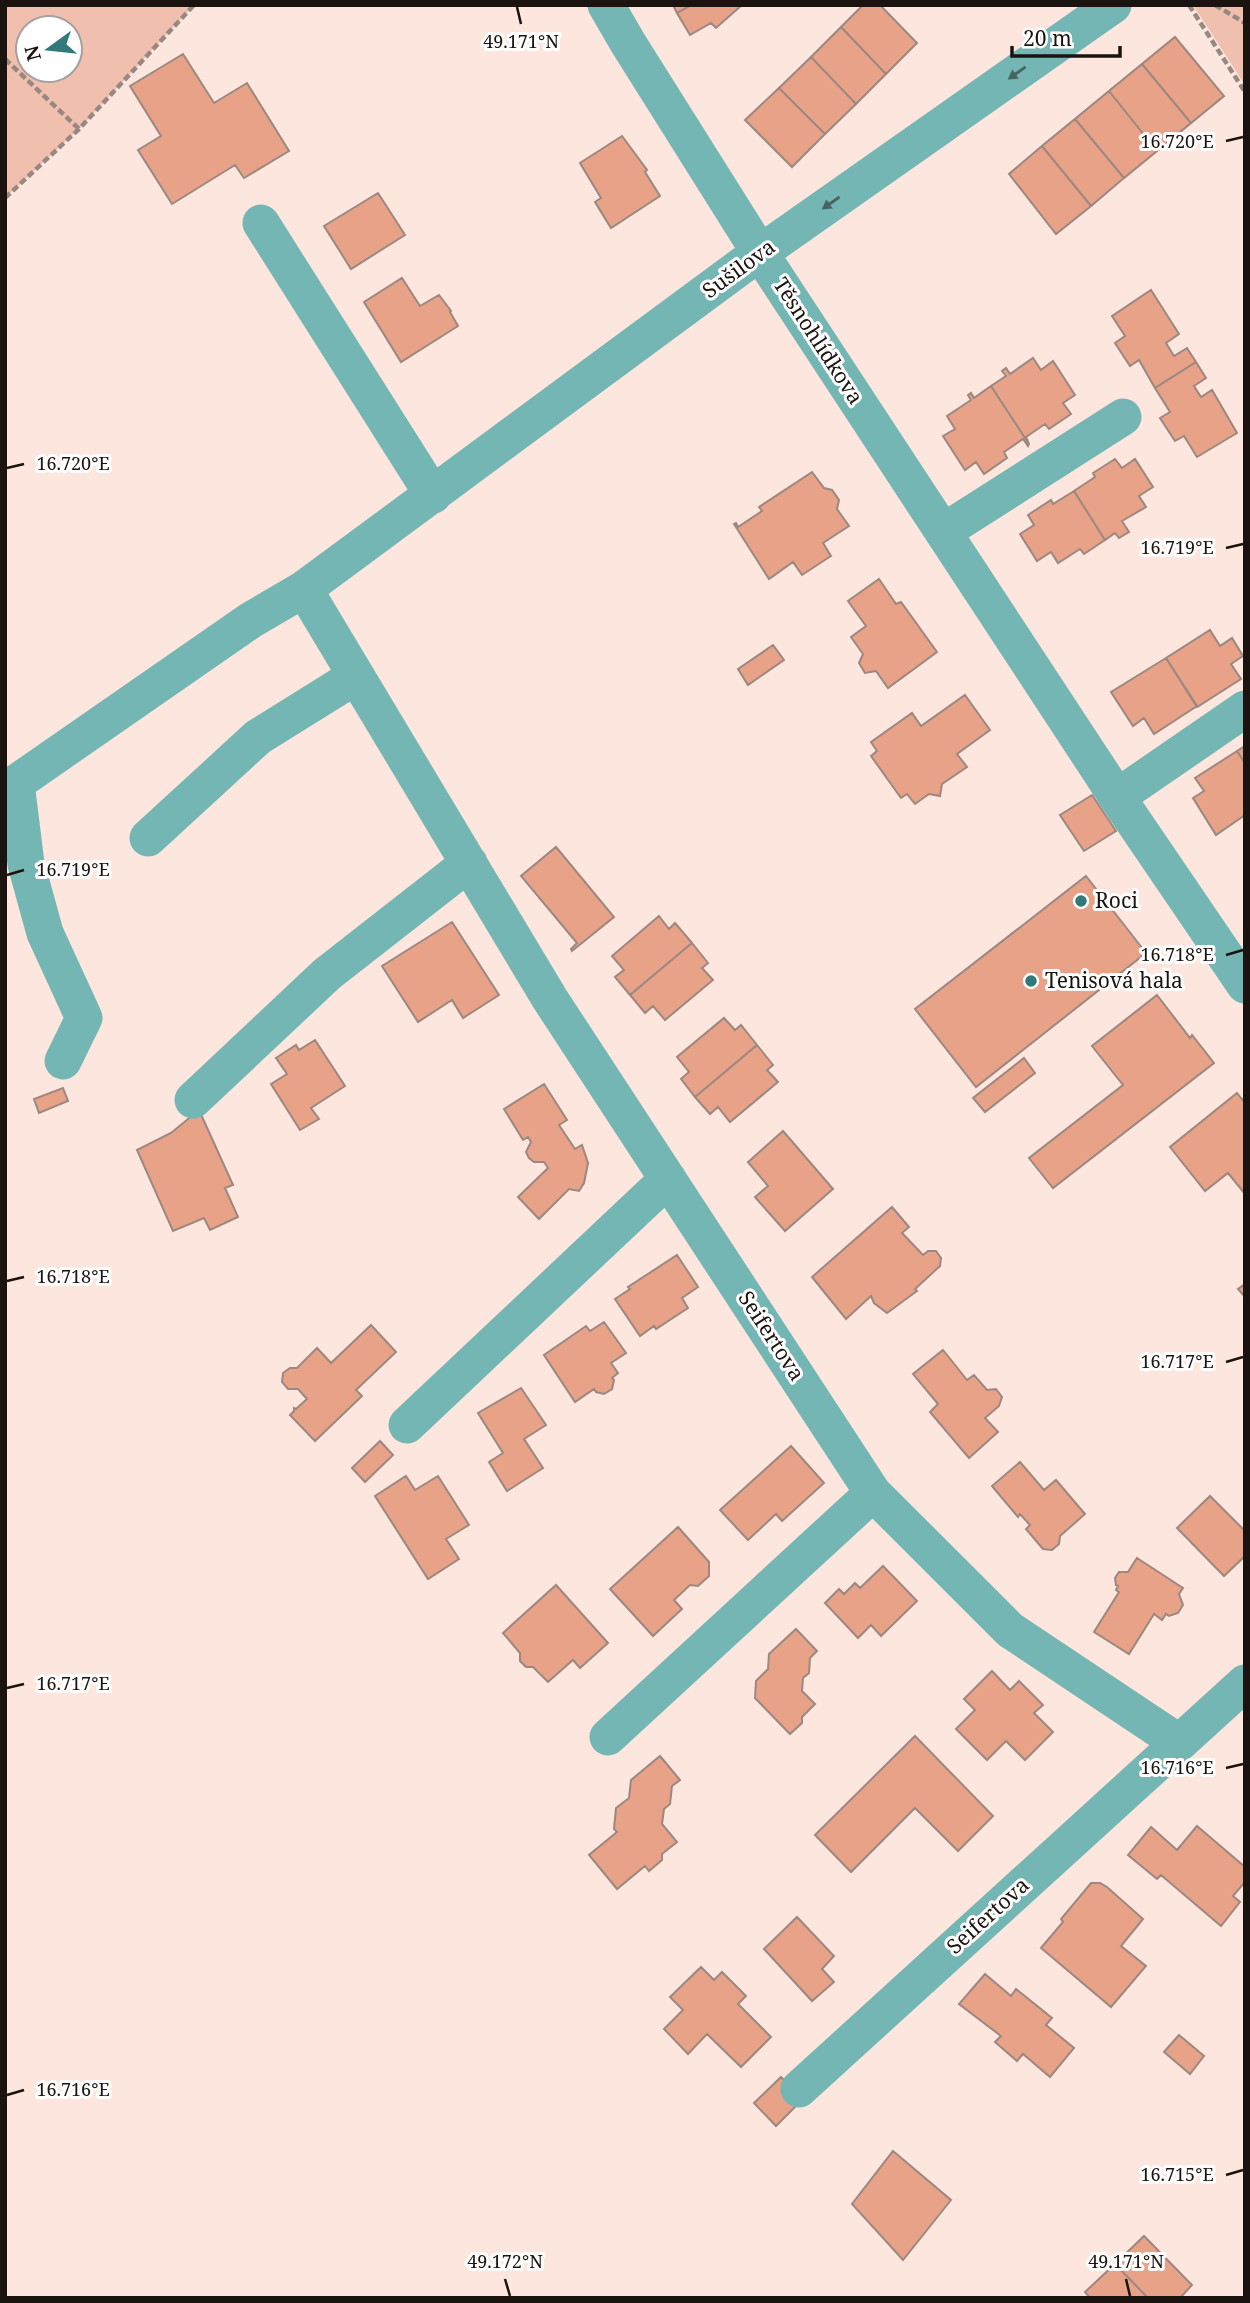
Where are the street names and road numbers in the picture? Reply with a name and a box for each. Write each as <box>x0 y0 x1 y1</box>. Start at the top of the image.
street label: Sušilova <box>696 232 780 304</box>
street label: Těsnohlídkova <box>767 272 870 409</box>
street label: Seifertova <box>732 1285 811 1386</box>
street label: Seifertova <box>940 1871 1035 1960</box>

